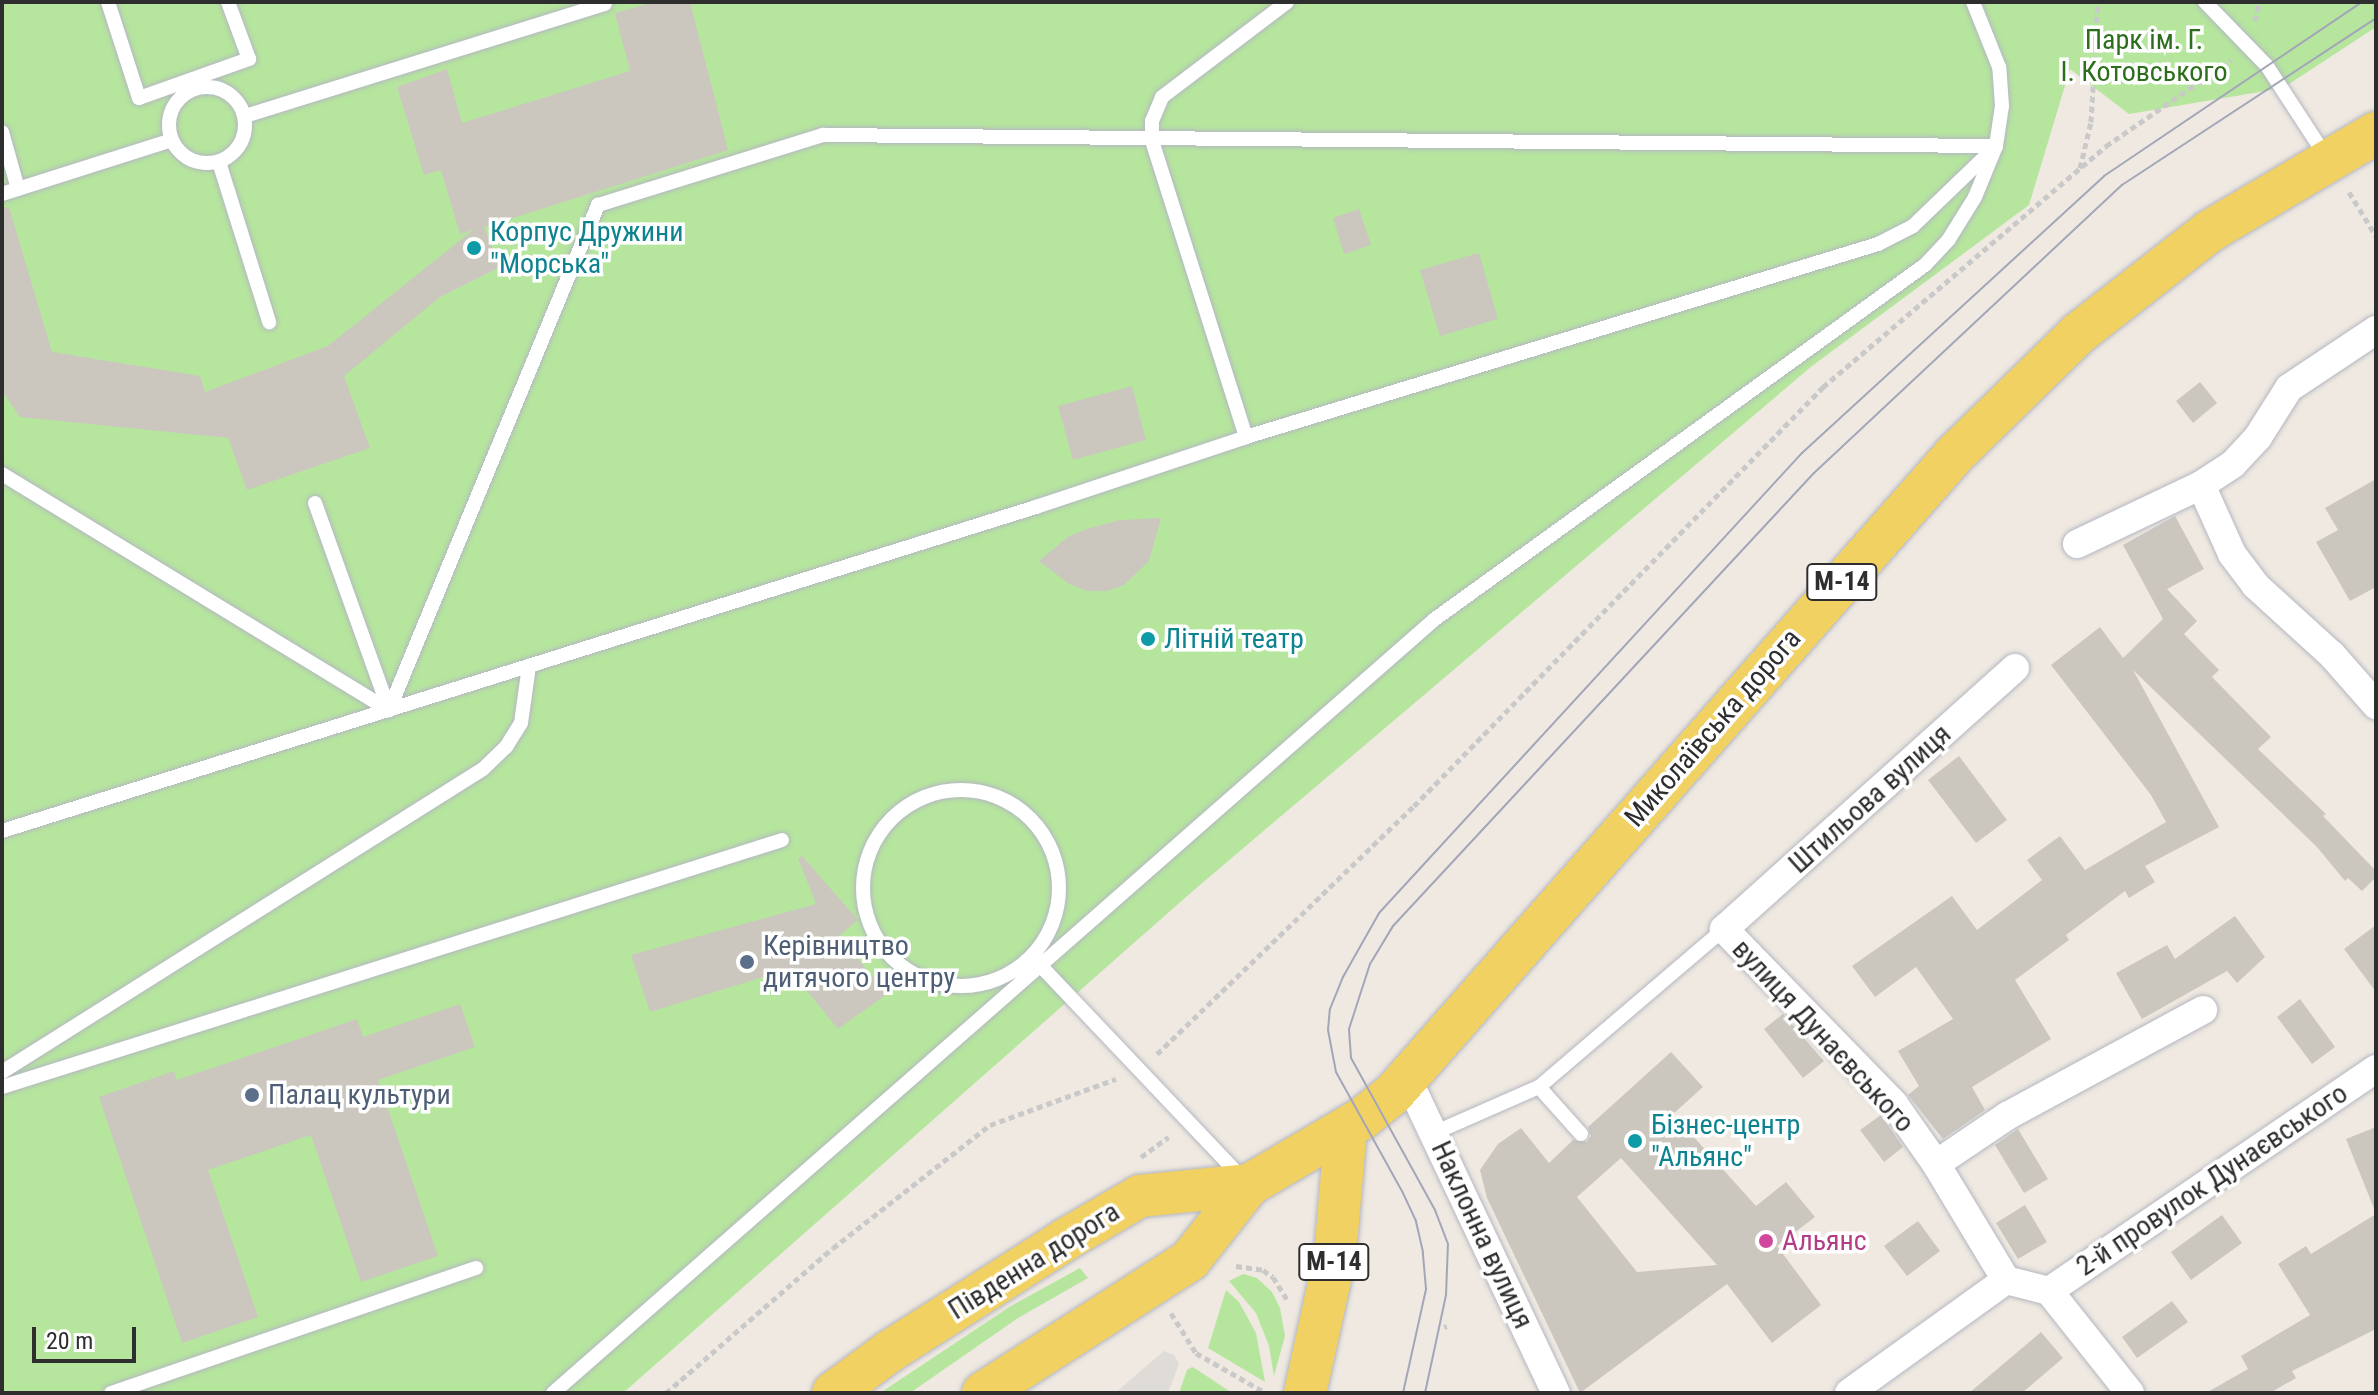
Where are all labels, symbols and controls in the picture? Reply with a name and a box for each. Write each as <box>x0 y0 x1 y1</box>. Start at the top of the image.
park label: Парк ім. Г. І. Котовського <box>2060 23 2228 89</box>
place label: Корпус Дружини "Морська" <box>490 215 683 281</box>
marker: Корпус Дружини "Морська" <box>465 239 483 257</box>
road number: М-14 <box>1806 560 1878 604</box>
place label: Літній театр <box>1164 622 1304 656</box>
street label: Миколаївська дорога <box>1618 622 1808 834</box>
marker: Літній театр <box>1139 630 1157 648</box>
street label: Штильова вулиця <box>1782 717 1958 881</box>
place label: Керівництво дитячого центру <box>763 929 955 995</box>
street label: вулиця Дунаєвського <box>1725 933 1921 1139</box>
marker: Керівництво дитячого центру <box>738 953 756 971</box>
street label: 2-й провулок Дунаєвського <box>2070 1077 2354 1283</box>
place label: Палац культури <box>268 1078 451 1112</box>
marker: Палац культури <box>243 1086 261 1104</box>
place label: Бізнес-центр "Альянс" <box>1651 1108 1800 1174</box>
marker: Бізнес-центр "Альянс" <box>1626 1132 1644 1150</box>
street label: Наклонна вулиця <box>1424 1136 1540 1334</box>
street label: Південна дорога <box>942 1195 1126 1327</box>
place label: Альянс <box>1782 1224 1867 1258</box>
marker: Альянс <box>1757 1232 1775 1250</box>
road number: М-14 <box>1298 1240 1370 1284</box>
scale bar <box>36 1311 140 1361</box>
text: 20 m <box>46 1327 93 1355</box>

